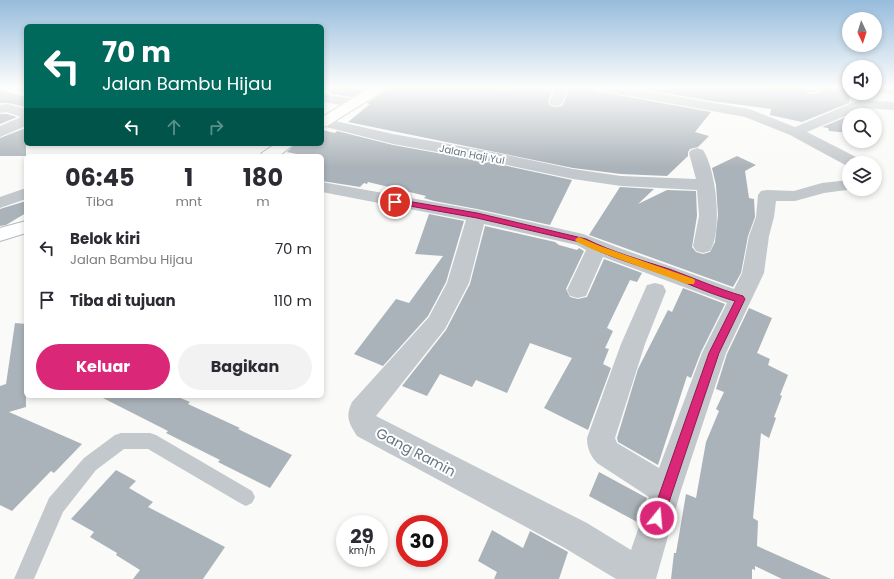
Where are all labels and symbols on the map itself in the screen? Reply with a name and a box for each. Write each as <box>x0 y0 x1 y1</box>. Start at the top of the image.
north arrow <box>842 12 882 52</box>
street label: Jalan Haji Yul <box>438 141 506 168</box>
pin <box>378 185 412 219</box>
street label: Gang Ramin <box>373 423 459 481</box>
position arrow <box>636 497 678 539</box>
speed limit sign: 30 <box>396 515 448 567</box>

